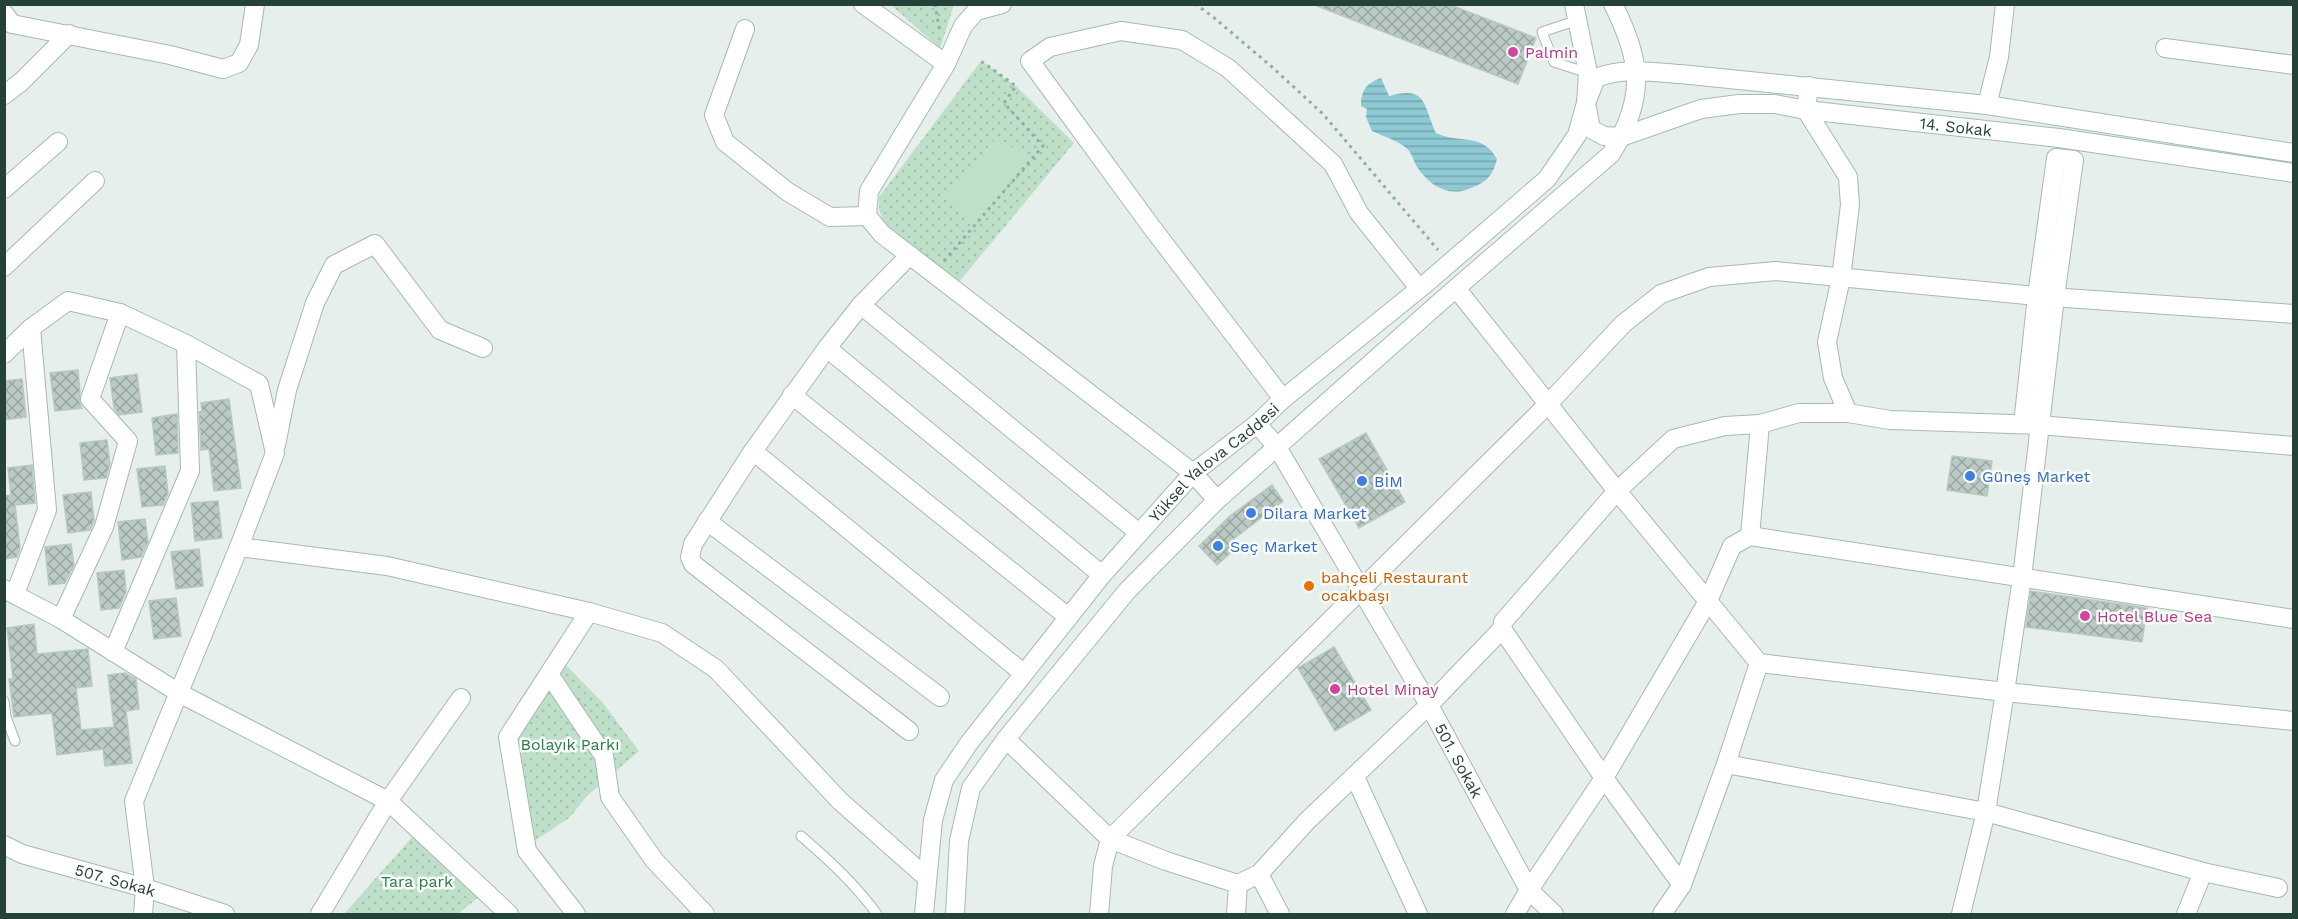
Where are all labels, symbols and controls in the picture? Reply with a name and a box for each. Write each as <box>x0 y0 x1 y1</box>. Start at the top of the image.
place label: Palmin <box>1525 43 1578 62</box>
marker: Palmin <box>1506 45 1520 59</box>
street label: 14. Sokak <box>1919 113 1993 140</box>
street label: Yüksel Yalova Caddesi <box>1144 399 1283 526</box>
place label: Güneş Market <box>1982 467 2090 486</box>
marker: Güneş Market <box>1963 469 1977 483</box>
place label: BİM <box>1374 472 1403 491</box>
marker: BİM <box>1355 474 1369 488</box>
place label: Dilara Market <box>1263 504 1367 523</box>
marker: Dilara Market <box>1244 506 1258 520</box>
place label: Seç Market <box>1230 537 1318 556</box>
marker: Seç Market <box>1211 539 1225 553</box>
place label: bahçeli Restaurant ocakbaşı <box>1321 568 1469 605</box>
marker: bahçeli Restaurant ocakbaşı <box>1302 579 1316 593</box>
place label: Hotel Blue Sea <box>2097 607 2212 626</box>
marker: Hotel Blue Sea <box>2078 609 2092 623</box>
place label: Hotel Minay <box>1347 680 1439 699</box>
marker: Hotel Minay <box>1328 682 1342 696</box>
street label: 501. Sokak <box>1431 720 1487 801</box>
park label: Bolayık Parkı <box>521 735 619 754</box>
street label: 507. Sokak <box>73 860 158 900</box>
park label: Tara park <box>381 872 453 891</box>

